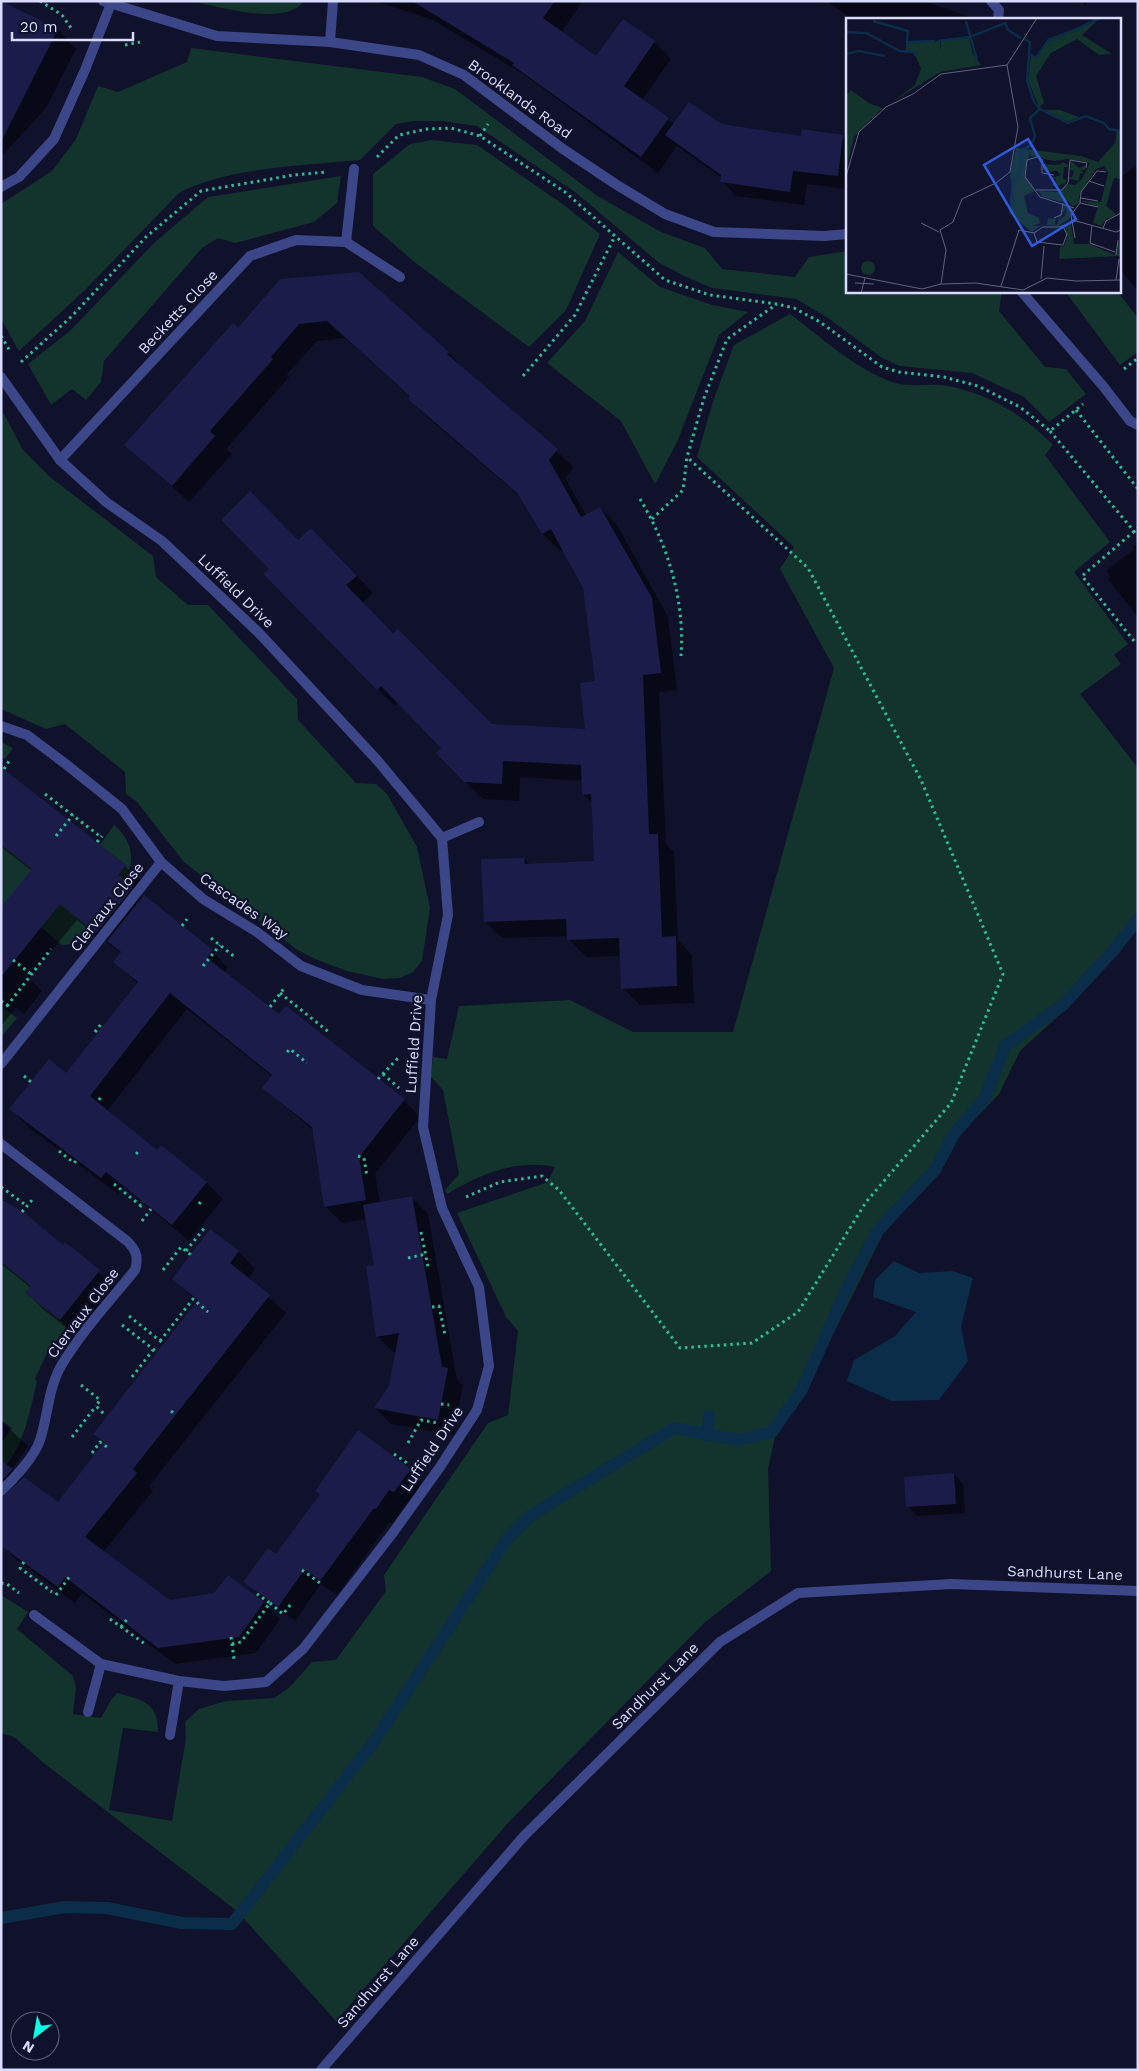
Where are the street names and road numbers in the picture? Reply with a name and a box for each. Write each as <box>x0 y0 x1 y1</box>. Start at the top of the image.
street label: Brooklands Road <box>465 55 575 143</box>
street label: Becketts Close <box>134 266 222 358</box>
street label: Luffield Drive <box>194 550 278 632</box>
street label: Clervaux Close <box>67 859 147 955</box>
street label: Cascades Way <box>196 869 292 943</box>
street label: Luffield Drive <box>402 994 426 1094</box>
street label: Clervaux Close <box>43 1264 123 1362</box>
street label: Luffield Drive <box>397 1403 467 1495</box>
street label: Sandhurst Lane <box>1007 1562 1123 1584</box>
street label: Sandhurst Lane <box>608 1639 702 1733</box>
street label: Sandhurst Lane <box>333 1932 423 2032</box>

